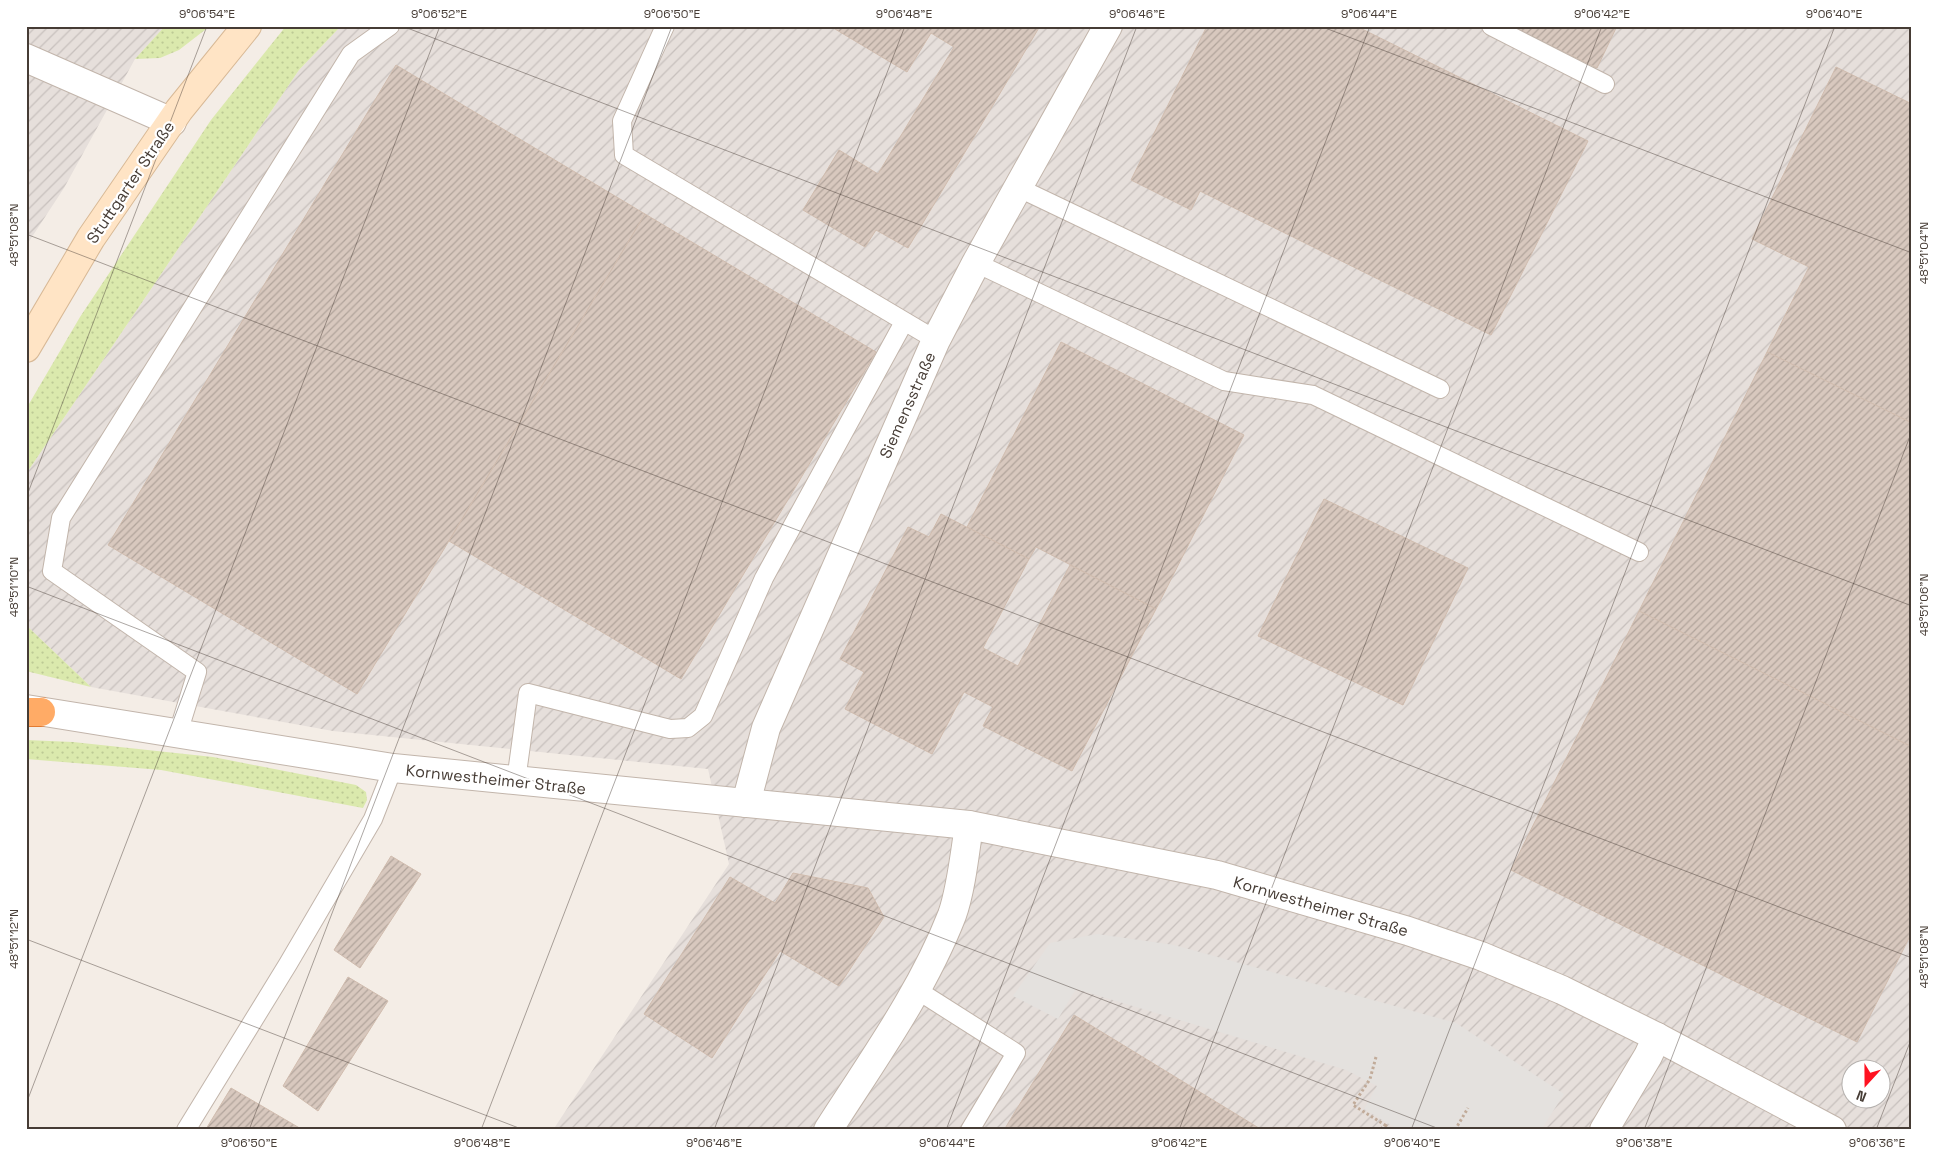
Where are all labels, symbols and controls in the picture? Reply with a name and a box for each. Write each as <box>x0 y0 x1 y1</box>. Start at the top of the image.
text: 9°06'54"E <box>179 6 235 22</box>
text: 9°06'52"E <box>411 6 467 22</box>
text: 9°06'50"E <box>644 6 701 22</box>
text: 9°06'48"E <box>876 6 932 22</box>
text: 9°06'46"E <box>1109 6 1165 22</box>
text: 9°06'44"E <box>1341 6 1397 22</box>
text: 9°06'42"E <box>1574 6 1630 22</box>
text: 9°06'40"E <box>1806 6 1862 22</box>
street label: Stuttgarter Straße <box>82 117 179 248</box>
text: 48°51'08"N <box>6 204 22 266</box>
text: 48°51'04"N <box>1916 222 1932 284</box>
street label: Siemensstraße <box>875 349 940 462</box>
text: 48°51'10"N <box>6 557 22 617</box>
text: 48°51'06"N <box>1916 574 1932 636</box>
street label: Kornwestheimer Straße <box>405 760 587 799</box>
street label: Kornwestheimer Straße <box>1231 871 1411 942</box>
text: 48°51'12"N <box>6 909 22 969</box>
text: 48°51'08"N <box>1916 926 1932 988</box>
north arrow <box>1840 1058 1890 1108</box>
text: N <box>1854 1086 1869 1106</box>
text: 9°06'50"E <box>221 1135 278 1151</box>
text: 9°06'48"E <box>454 1135 510 1151</box>
text: 9°06'46"E <box>686 1135 742 1151</box>
text: 9°06'44"E <box>919 1135 975 1151</box>
text: 9°06'42"E <box>1151 1135 1207 1151</box>
text: 9°06'40"E <box>1384 1135 1440 1151</box>
text: 9°06'38"E <box>1616 1135 1673 1151</box>
text: 9°06'36"E <box>1849 1135 1905 1151</box>

